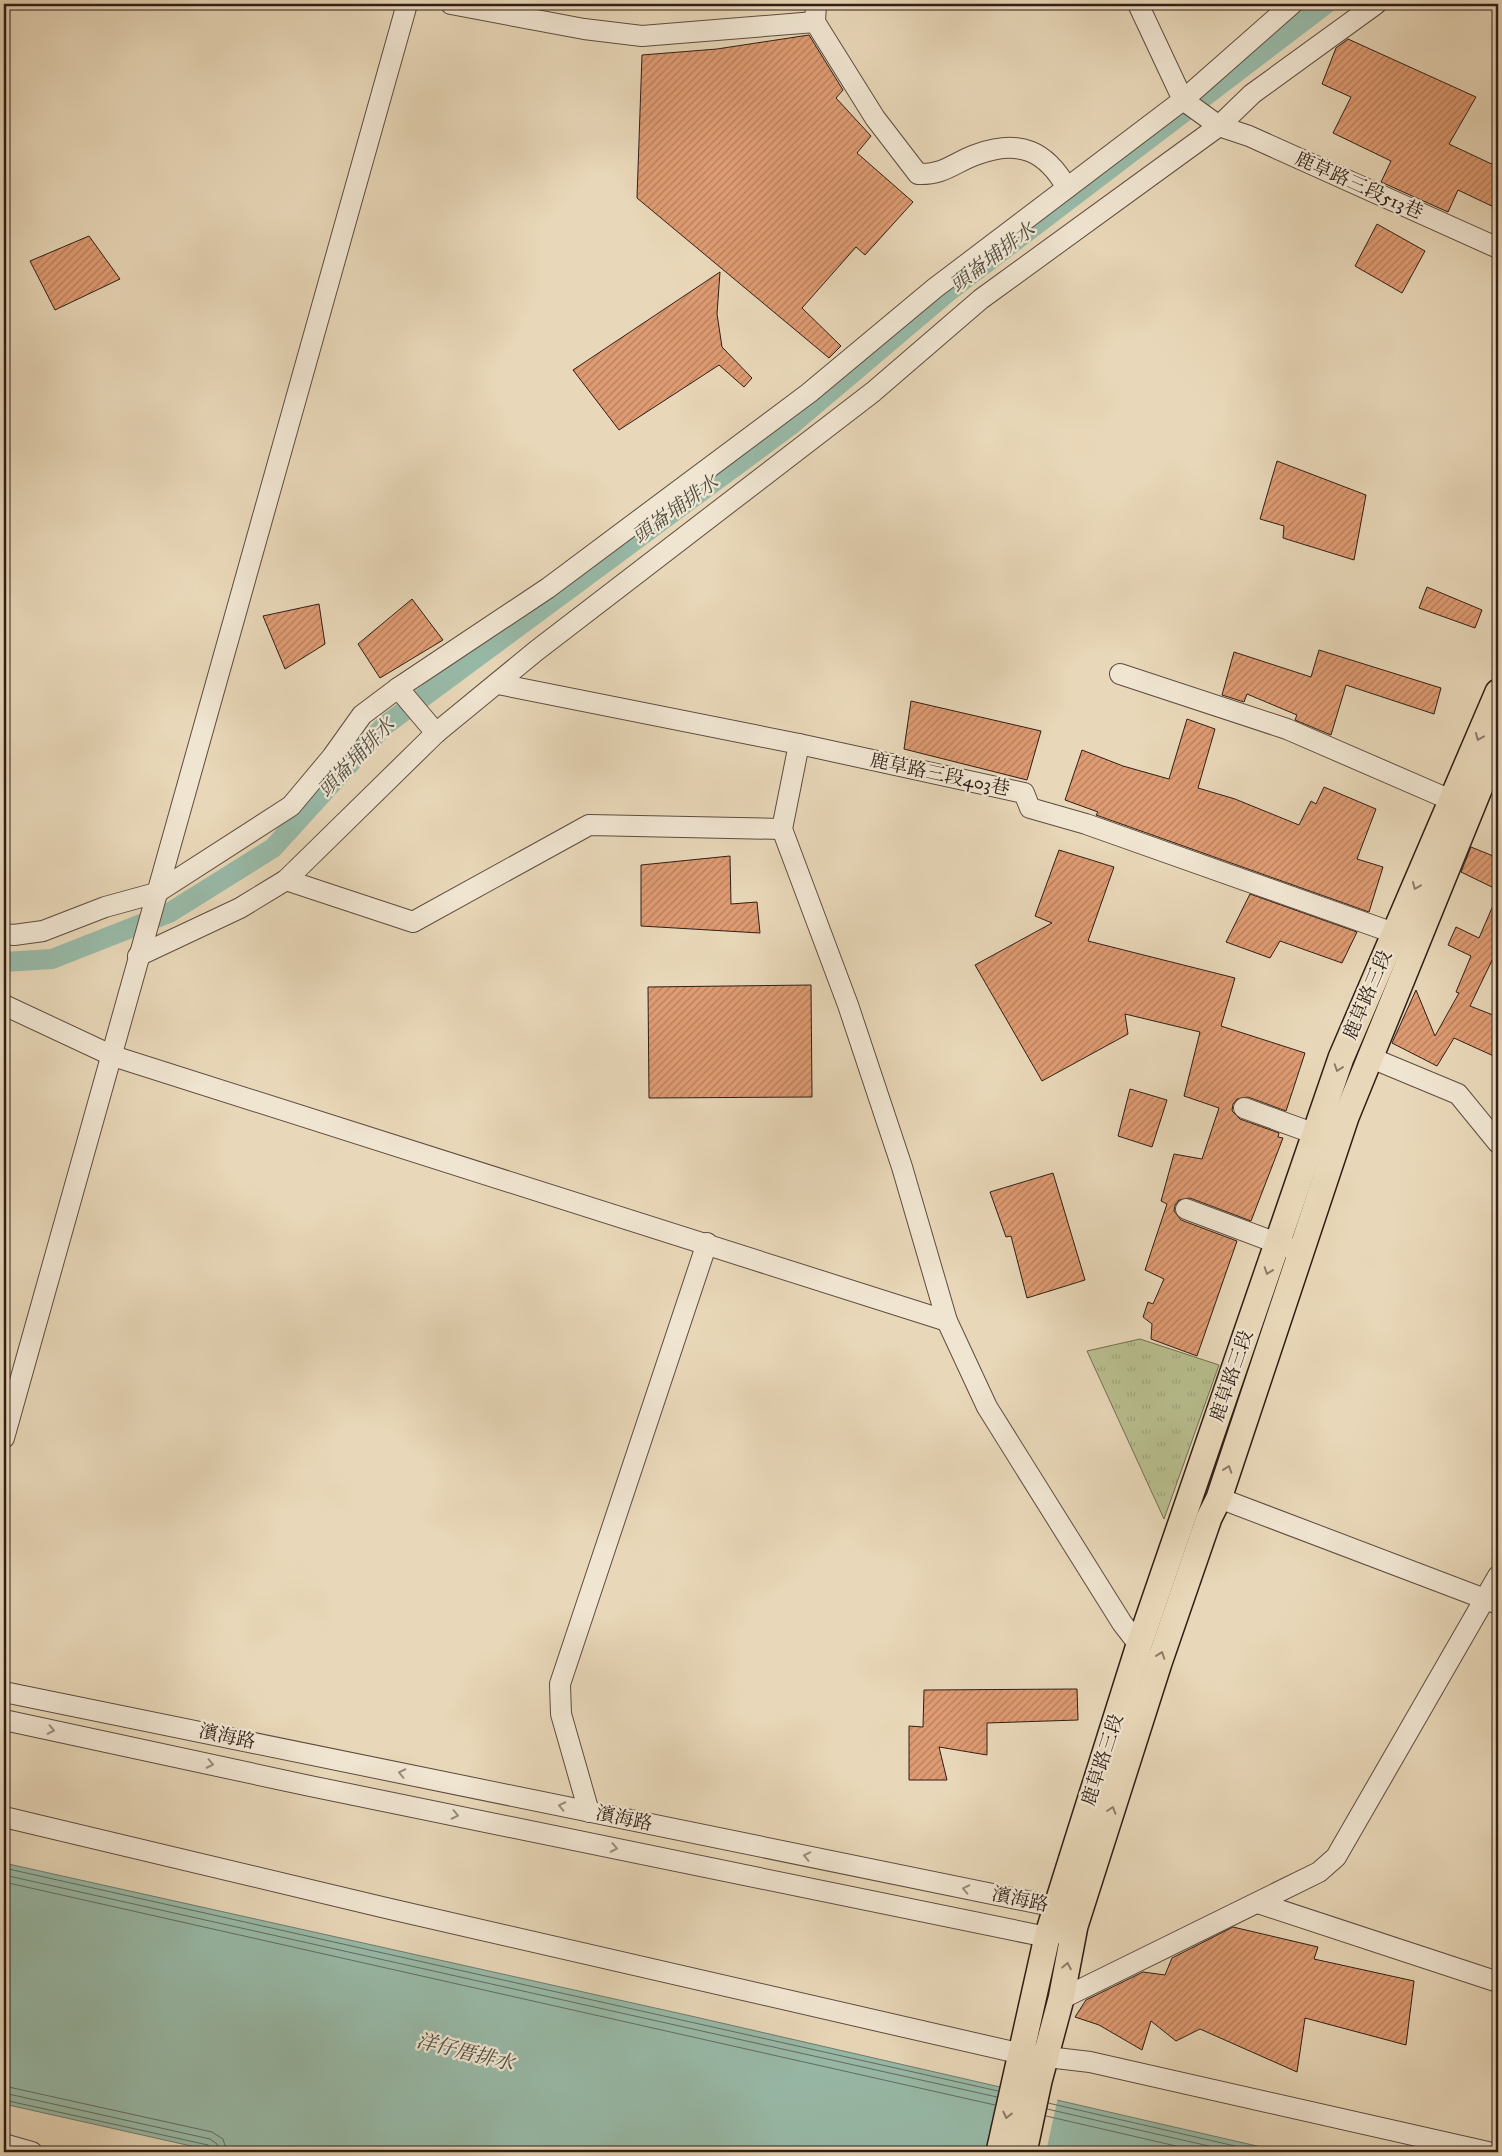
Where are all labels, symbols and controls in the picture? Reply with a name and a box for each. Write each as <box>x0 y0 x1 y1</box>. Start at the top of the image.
street label: 鹿草路三段513巷 <box>1292 148 1426 224</box>
water label: 頭崙埔排水 <box>946 217 1042 298</box>
water label: 頭崙埔排水 <box>628 469 725 550</box>
water label: 頭崙埔排水 <box>313 712 402 803</box>
one-way arrow <box>1475 732 1486 741</box>
street label: 鹿草路三段403巷 <box>868 749 1012 801</box>
one-way arrow <box>1411 881 1422 890</box>
street label: 鹿草路三段 <box>1339 947 1397 1043</box>
one-way arrow <box>1334 1063 1344 1072</box>
one-way arrow <box>1264 1266 1274 1275</box>
street label: 鹿草路三段 <box>1206 1327 1258 1425</box>
one-way arrow <box>1223 1465 1233 1474</box>
one-way arrow <box>1156 1651 1166 1660</box>
street label: 鹿草路三段 <box>1077 1711 1129 1809</box>
street label: 濱海路 <box>197 1720 257 1754</box>
one-way arrow <box>47 1724 56 1735</box>
one-way arrow <box>206 1758 215 1769</box>
one-way arrow <box>398 1769 407 1779</box>
one-way arrow <box>557 1801 566 1812</box>
street label: 濱海路 <box>594 1802 654 1836</box>
one-way arrow <box>1106 1806 1116 1814</box>
one-way arrow <box>451 1810 459 1820</box>
one-way arrow <box>610 1842 619 1853</box>
one-way arrow <box>802 1851 811 1862</box>
street label: 濱海路 <box>990 1883 1050 1917</box>
one-way arrow <box>961 1884 970 1894</box>
one-way arrow <box>1061 1961 1072 1970</box>
water label: 洋仔厝排水 <box>413 2029 518 2078</box>
one-way arrow <box>1002 2111 1013 2120</box>

